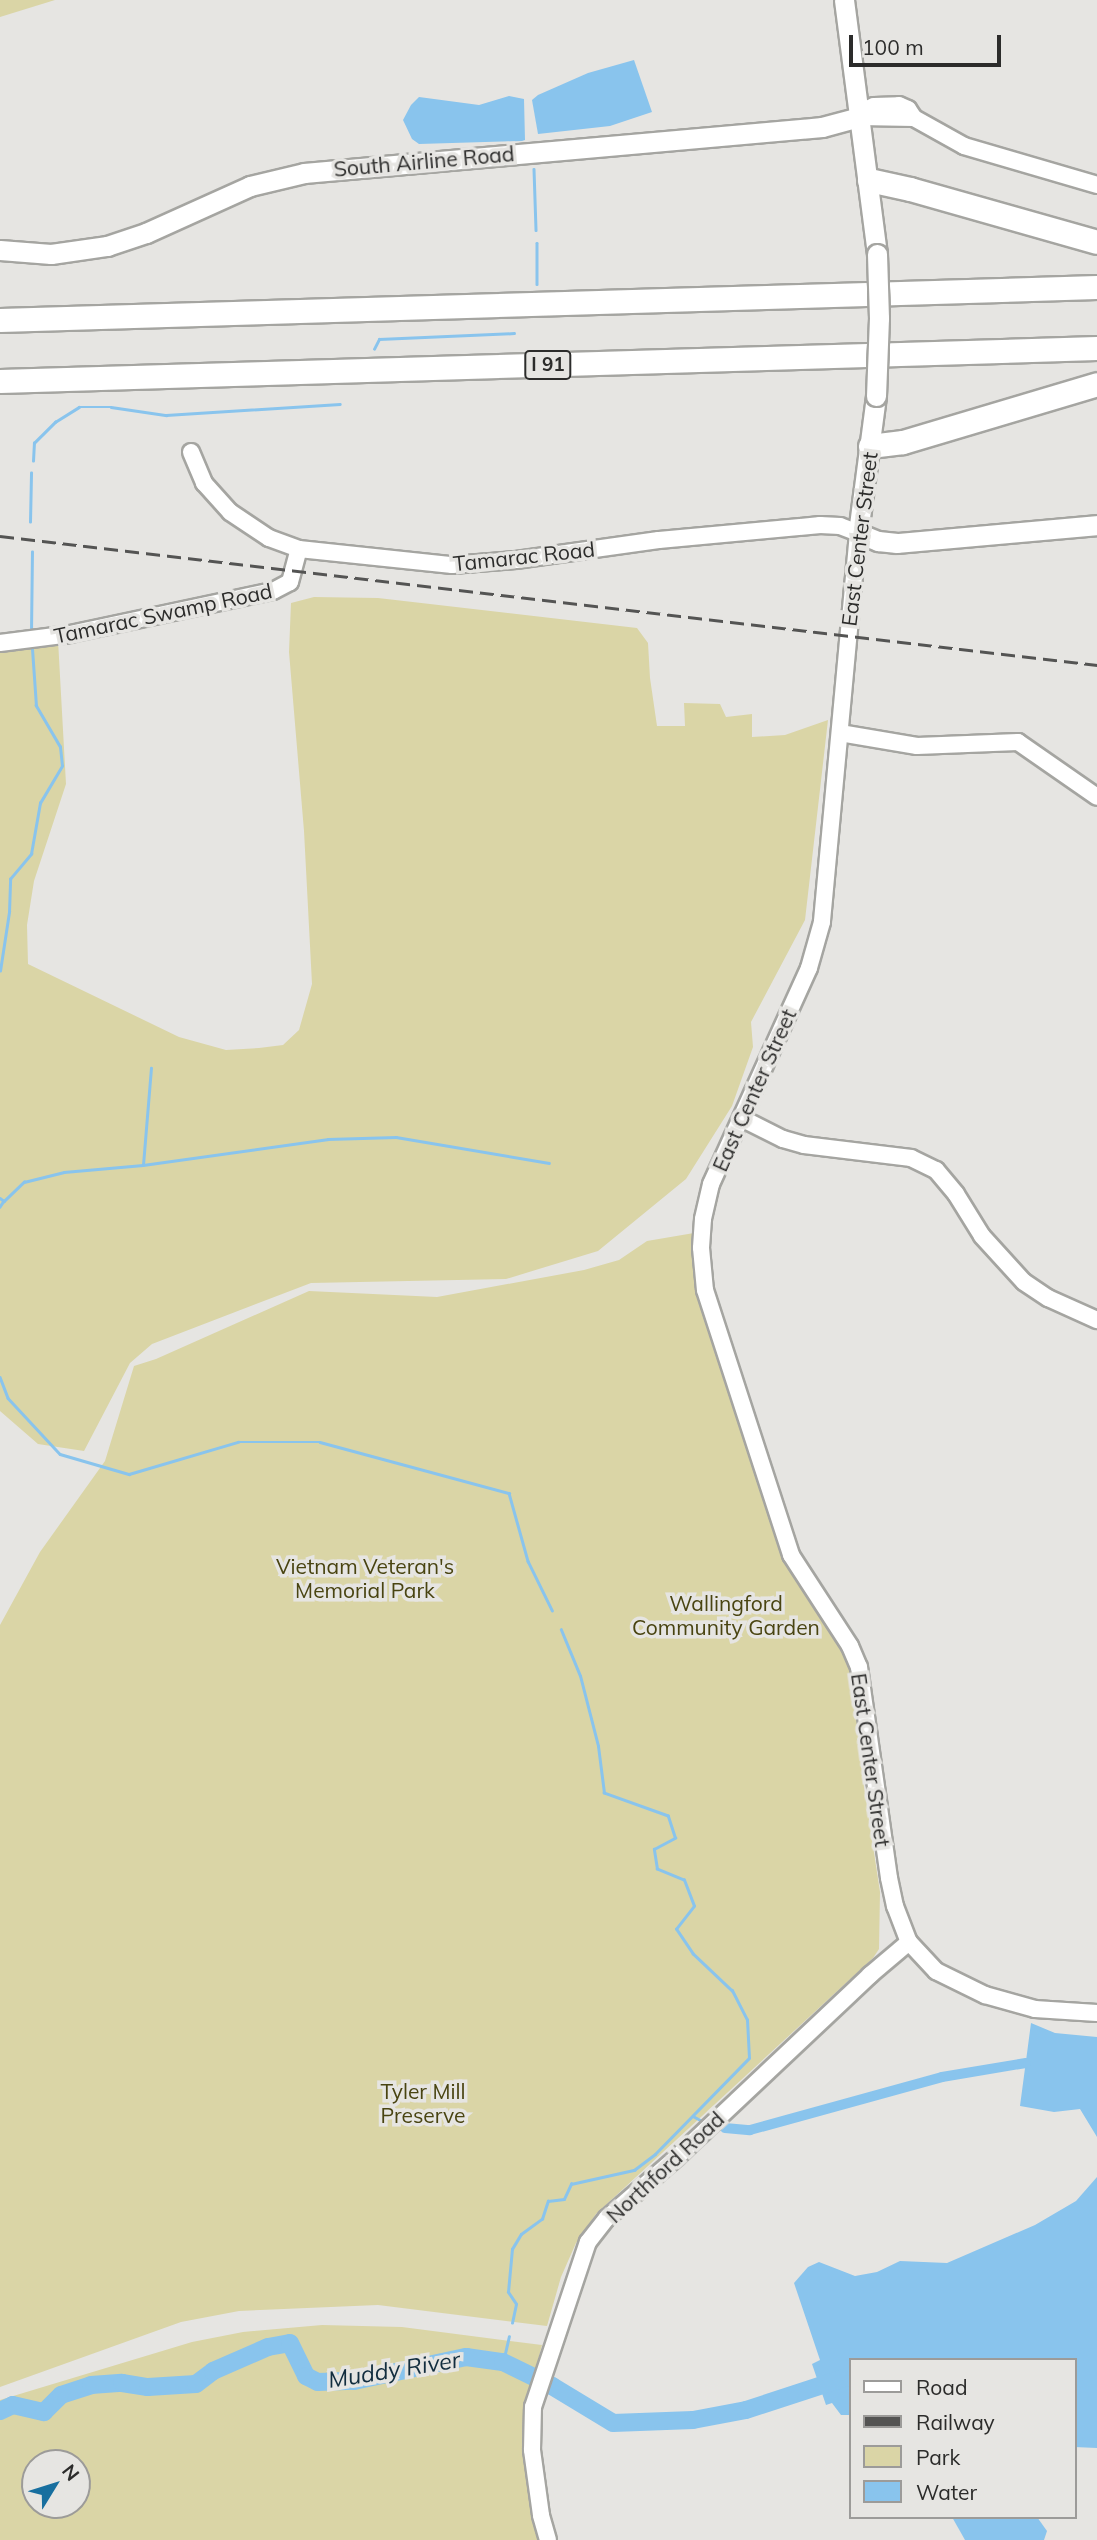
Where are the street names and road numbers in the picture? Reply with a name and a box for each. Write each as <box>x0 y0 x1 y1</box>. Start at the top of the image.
street label: South Airline Road <box>333 141 515 181</box>
road number: I 91 <box>524 350 572 380</box>
street label: East Center Street <box>836 451 882 627</box>
street label: Tamarac Road <box>452 536 596 576</box>
street label: Tamarac Swamp Road <box>52 578 274 648</box>
street label: East Center Street <box>707 1005 801 1175</box>
street label: East Center Street <box>846 1672 896 1848</box>
street label: Northford Road <box>601 2106 729 2228</box>

